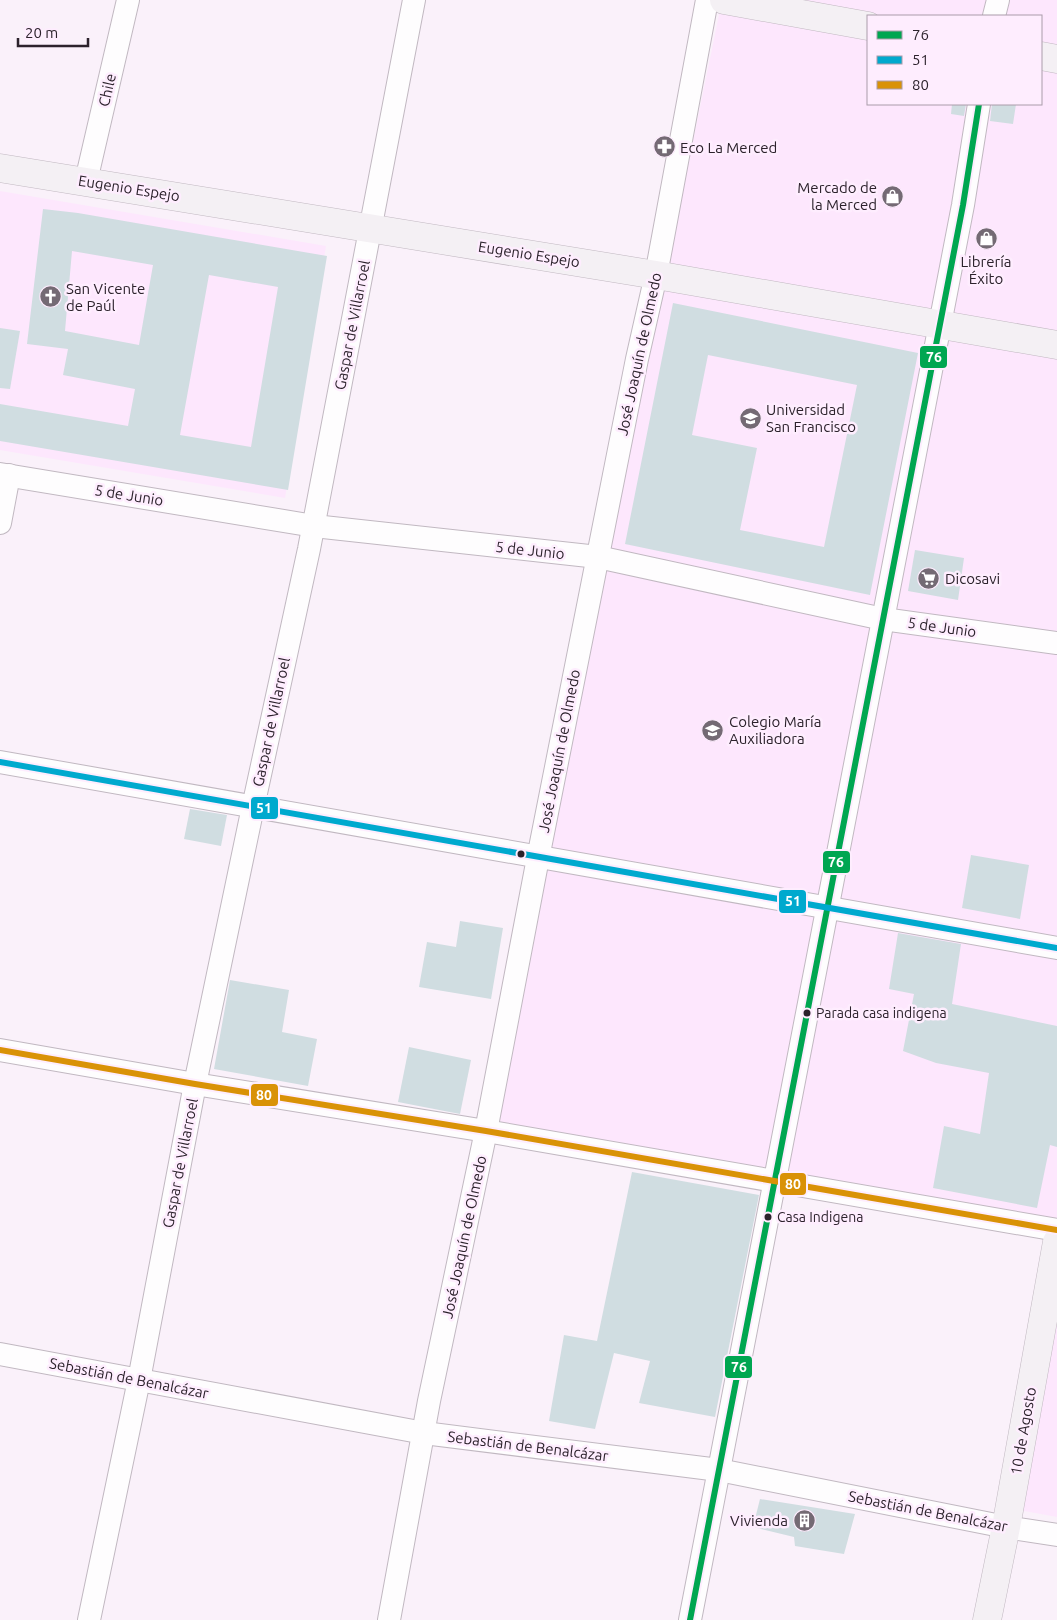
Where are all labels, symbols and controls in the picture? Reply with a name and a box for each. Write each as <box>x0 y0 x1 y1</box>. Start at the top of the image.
scale bar <box>18 15 88 47</box>
legend <box>867 15 1042 105</box>
text: 20 m <box>25 24 58 41</box>
text: 76 <box>912 26 929 43</box>
text: 51 <box>912 51 929 68</box>
street label: Chile <box>95 72 119 108</box>
text: 80 <box>912 76 929 93</box>
pharmacy icon: Eco La Merced <box>652 135 676 159</box>
place label: Eco La Merced <box>680 139 777 156</box>
street label: Eugenio Espejo <box>77 172 181 204</box>
place label: Mercado de la Merced <box>797 179 877 213</box>
shop icon: Mercado de la Merced <box>881 184 905 208</box>
shop icon: Librería Éxito <box>974 226 998 250</box>
street label: Eugenio Espejo <box>477 238 581 270</box>
place label: Librería Éxito <box>960 253 1012 287</box>
street label: Gaspar de Villarroel <box>331 259 373 391</box>
street label: José Joaquín de Olmedo <box>613 271 665 437</box>
place label: San Vicente de Paúl <box>66 280 145 314</box>
church icon: San Vicente de Paúl <box>38 285 62 309</box>
line badge: 76 <box>919 345 948 369</box>
text: 76 <box>926 349 942 365</box>
place label: Universidad San Francisco <box>766 401 856 435</box>
school or university icon: Universidad San Francisco <box>738 406 762 430</box>
street label: 5 de Junio <box>93 481 165 509</box>
street label: 5 de Junio <box>495 538 565 562</box>
supermarket icon: Dicosavi <box>917 566 941 590</box>
place label: Dicosavi <box>945 570 1000 587</box>
street label: 5 de Junio <box>906 614 978 640</box>
street label: Gaspar de Villarroel <box>249 656 293 788</box>
street label: José Joaquín de Olmedo <box>535 668 583 834</box>
place label: Colegio María Auxiliadora <box>729 713 821 747</box>
school or university icon: Colegio María Auxiliadora <box>701 718 725 742</box>
line badge: 51 <box>250 796 279 820</box>
text: 51 <box>256 800 272 816</box>
unlabelled marker <box>516 849 526 859</box>
line badge: 76 <box>822 850 851 874</box>
text: 76 <box>828 854 844 870</box>
line badge: 51 <box>778 889 807 914</box>
text: 51 <box>785 893 801 909</box>
place label: Parada casa indigena <box>816 1005 947 1021</box>
marker: Parada casa indigena <box>802 1008 812 1018</box>
line badge: 80 <box>250 1083 279 1107</box>
text: 80 <box>256 1087 272 1103</box>
street label: Gaspar de Villarroel <box>159 1097 201 1229</box>
street label: José Joaquín de Olmedo <box>438 1154 490 1320</box>
line badge: 80 <box>779 1172 807 1196</box>
text: 80 <box>785 1176 801 1192</box>
place label: Casa Indigena <box>777 1209 863 1225</box>
marker: Casa Indigena <box>763 1212 773 1222</box>
street label: Sebastián de Benalcázar <box>48 1354 210 1402</box>
line badge: 76 <box>724 1355 753 1379</box>
text: 76 <box>731 1359 747 1375</box>
street label: 10 de Agosto <box>1007 1386 1039 1476</box>
street label: Sebastián de Benalcázar <box>447 1428 610 1464</box>
street label: Sebastián de Benalcázar <box>847 1487 1009 1535</box>
building icon: Vivienda <box>792 1508 816 1532</box>
place label: Vivienda <box>730 1512 788 1529</box>

